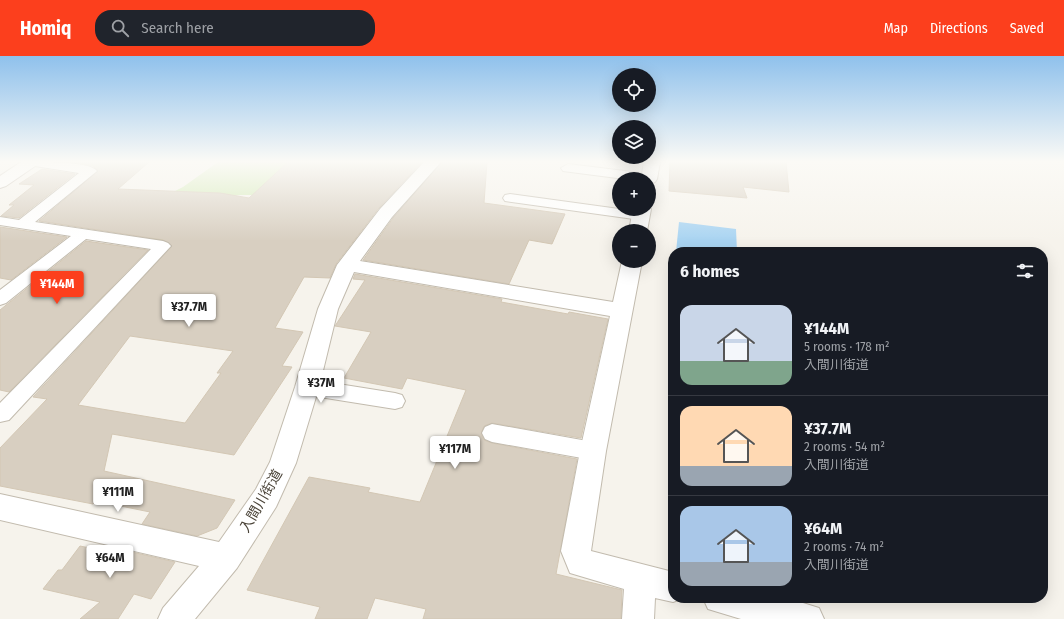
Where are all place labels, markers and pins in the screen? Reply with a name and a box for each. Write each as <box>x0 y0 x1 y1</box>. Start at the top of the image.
pin: ¥144M <box>29 271 85 305</box>
pin: ¥37.7M <box>156 294 222 328</box>
pin: ¥37M <box>297 370 345 404</box>
pin: ¥117M <box>427 436 483 470</box>
pin: ¥111M <box>90 479 146 513</box>
pin: ¥64M <box>86 545 134 579</box>

